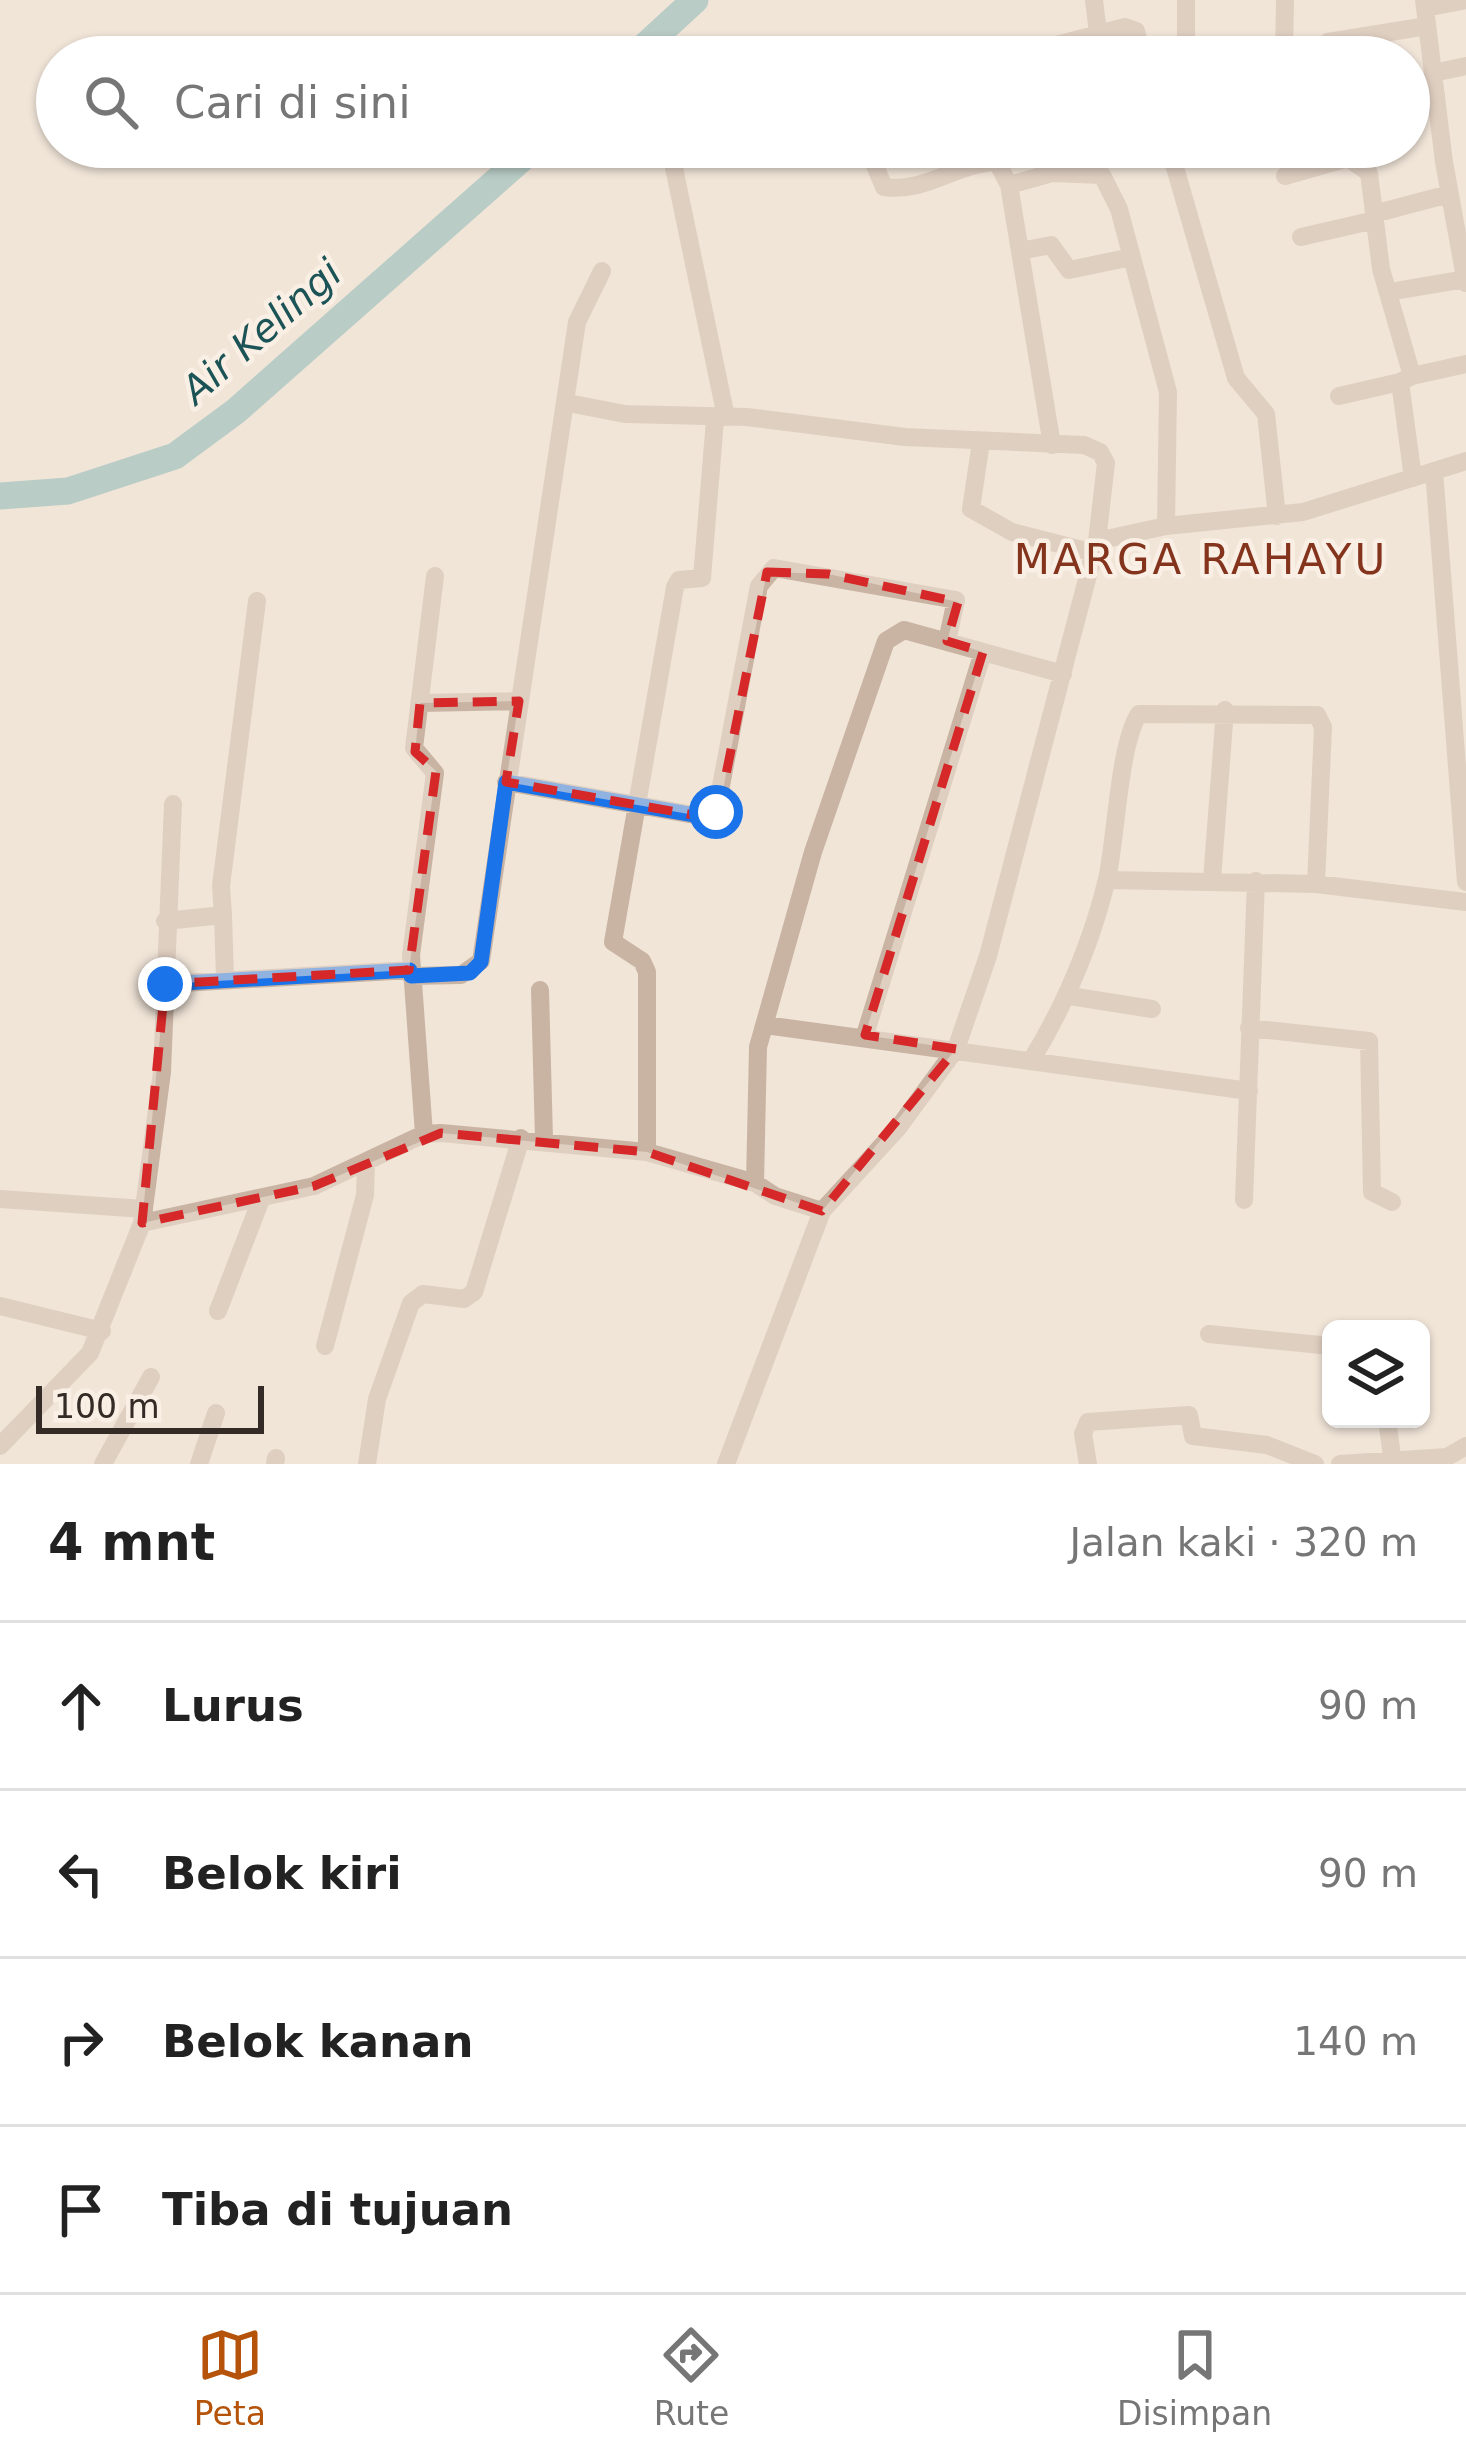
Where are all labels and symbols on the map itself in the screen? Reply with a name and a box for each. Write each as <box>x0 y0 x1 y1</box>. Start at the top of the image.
water label: Air Kelingi <box>170 250 350 415</box>
district label: MARGA RAHAYU <box>1014 535 1388 584</box>
route start <box>689 785 743 839</box>
route end <box>138 957 192 1011</box>
scale bar <box>36 1380 264 1433</box>

